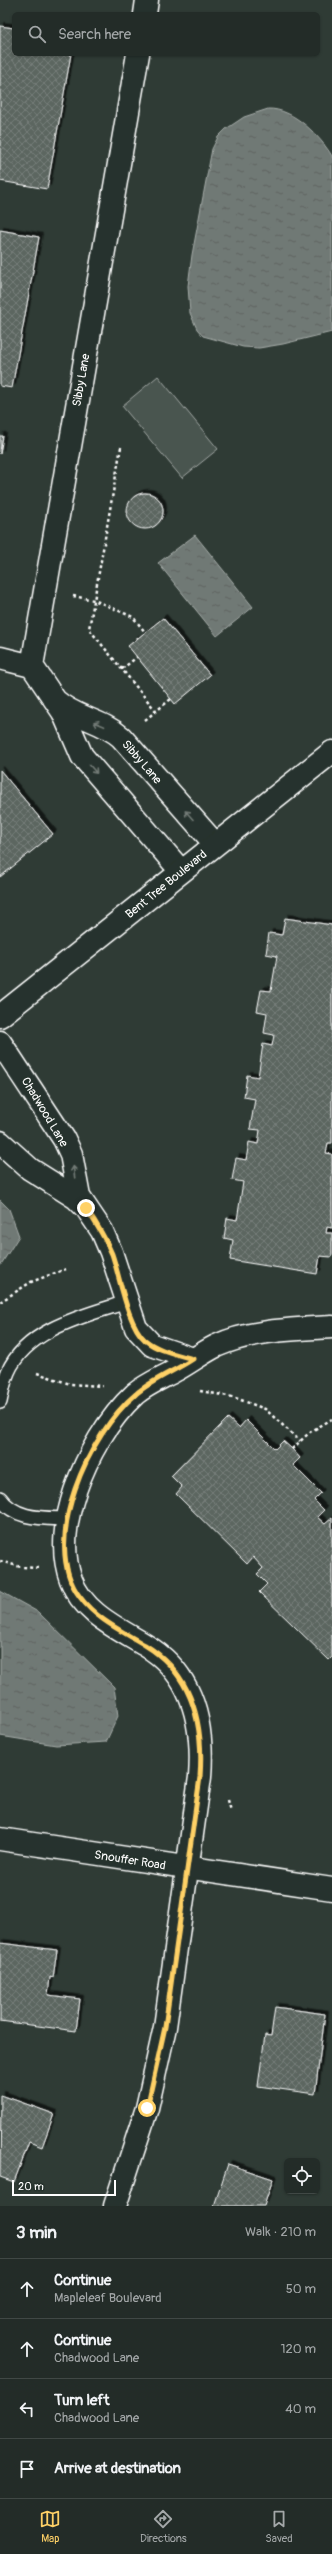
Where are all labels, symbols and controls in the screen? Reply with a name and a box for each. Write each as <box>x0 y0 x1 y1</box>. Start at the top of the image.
search box <box>12 12 320 56</box>
icon: search <box>26 23 48 45</box>
text: Search here <box>58 25 131 44</box>
street label: Sibby Lane <box>69 352 94 408</box>
one-way arrow <box>93 720 105 727</box>
street label: Sibby Lane <box>118 737 165 787</box>
one-way arrow <box>89 764 98 775</box>
one-way arrow <box>185 810 194 820</box>
street label: Bent Tree Boulevard <box>123 847 210 922</box>
street label: Chadwood Lane <box>18 1075 71 1150</box>
one-way arrow <box>70 1166 78 1179</box>
route end <box>77 1199 95 1217</box>
street label: Snouffer Road <box>93 1847 167 1874</box>
route start <box>138 2099 156 2117</box>
map controls <box>284 2158 320 2194</box>
button: locate <box>284 2158 320 2194</box>
scale bar <box>12 2178 116 2197</box>
text: 20 m <box>18 2180 44 2193</box>
text: 3 min <box>16 2222 57 2243</box>
text: Walk · 210 m <box>245 2224 316 2240</box>
text: Continue <box>54 2271 112 2290</box>
icon: ahead <box>16 2278 38 2300</box>
text: 50 m <box>286 2281 316 2297</box>
text: Mapleleaf Boulevard <box>54 2290 162 2306</box>
text: Continue <box>54 2331 112 2350</box>
icon: ahead <box>16 2338 38 2360</box>
text: 120 m <box>280 2341 316 2357</box>
text: Chadwood Lane <box>54 2350 139 2366</box>
text: Turn left <box>54 2391 110 2410</box>
icon: left <box>16 2398 38 2420</box>
text: 40 m <box>285 2401 316 2417</box>
text: Chadwood Lane <box>54 2410 139 2426</box>
icon: arrive <box>16 2458 38 2480</box>
text: Arrive at destination <box>54 2459 181 2478</box>
tab: Map <box>39 2508 61 2545</box>
tab: Directions <box>140 2508 187 2545</box>
tab: Saved <box>265 2508 293 2545</box>

